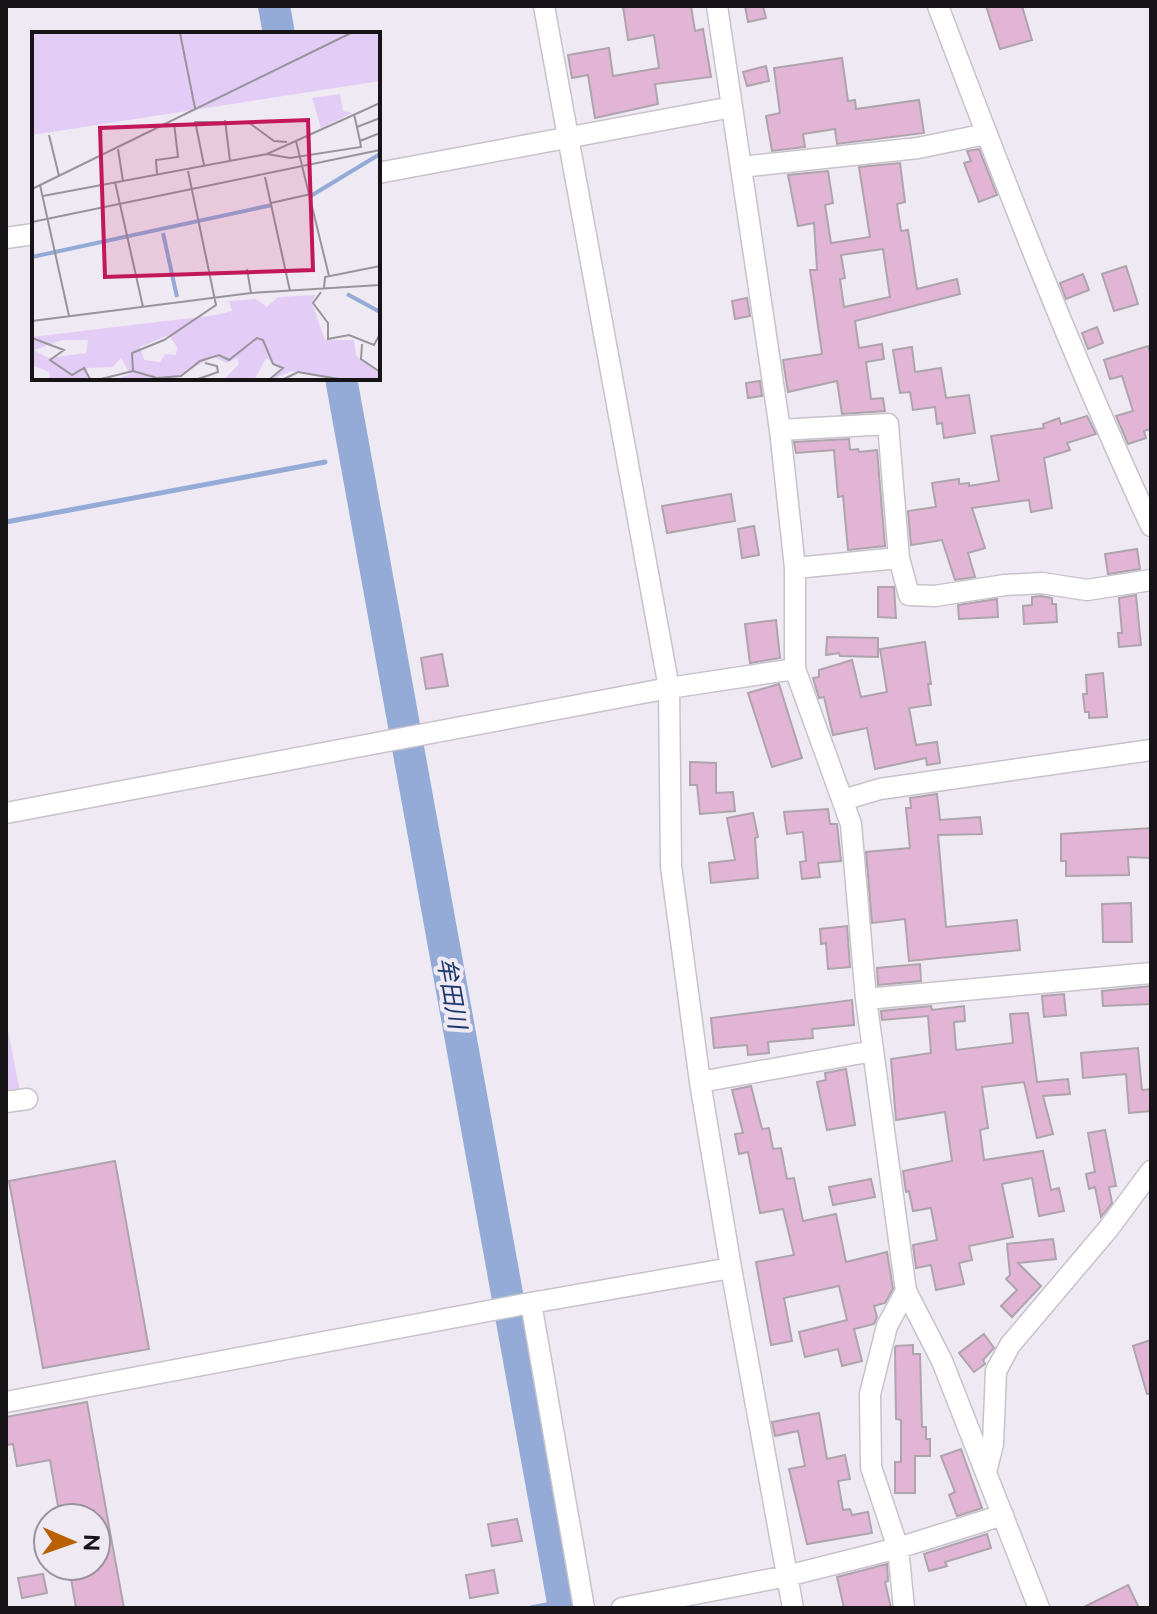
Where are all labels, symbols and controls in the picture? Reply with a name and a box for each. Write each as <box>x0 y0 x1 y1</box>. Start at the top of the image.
inset map <box>32 32 380 380</box>
water label: 牟田川 <box>431 955 473 1034</box>
north arrow <box>32 1502 112 1582</box>
text: N <box>79 1534 105 1552</box>

